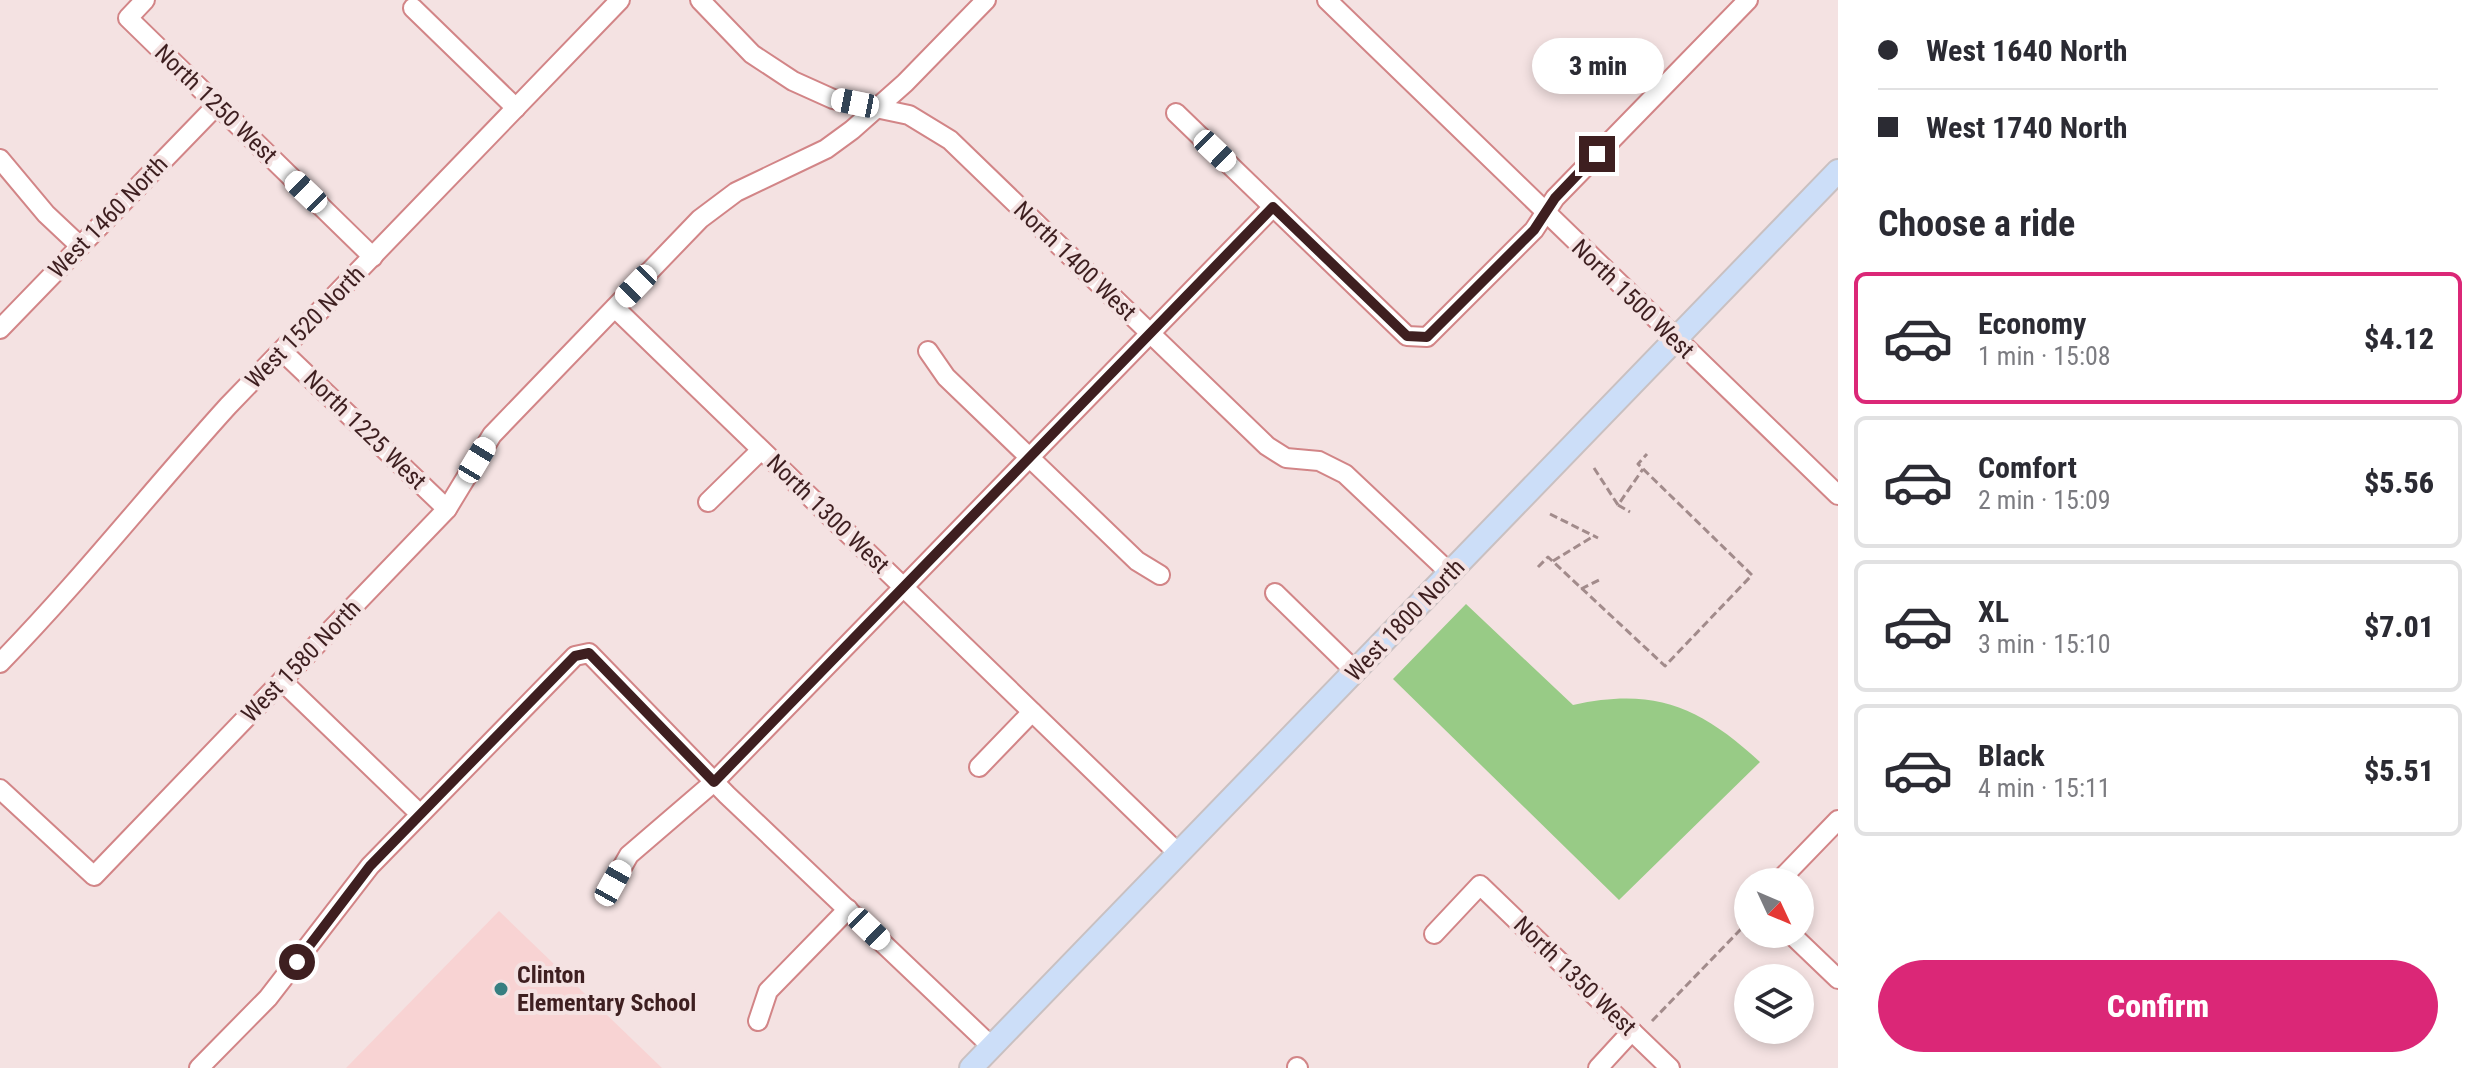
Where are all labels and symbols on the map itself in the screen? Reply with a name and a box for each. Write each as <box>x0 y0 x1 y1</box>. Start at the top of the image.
callout: 3 min <box>1531 38 1663 94</box>
street label: North 1250 West <box>149 39 283 169</box>
car <box>829 87 881 119</box>
car <box>1189 126 1241 176</box>
route end <box>1579 136 1615 172</box>
street label: West 1460 North <box>43 150 173 284</box>
car <box>280 167 332 217</box>
street label: North 1400 West <box>1008 196 1142 326</box>
street label: North 1500 West <box>1566 234 1700 364</box>
street label: West 1520 North <box>240 260 370 394</box>
car <box>611 260 661 312</box>
street label: North 1225 West <box>298 365 432 495</box>
car <box>454 433 500 487</box>
street label: North 1300 West <box>761 449 895 579</box>
street label: West 1800 North <box>1340 553 1470 687</box>
street label: West 1580 North <box>236 594 366 728</box>
car <box>591 856 635 910</box>
north arrow <box>1734 868 1814 948</box>
car <box>843 904 895 954</box>
street label: North 1350 West <box>1508 911 1642 1041</box>
route start <box>279 944 315 980</box>
place label: Clinton Elementary School <box>517 961 696 1017</box>
marker: Clinton Elementary School <box>492 980 510 998</box>

